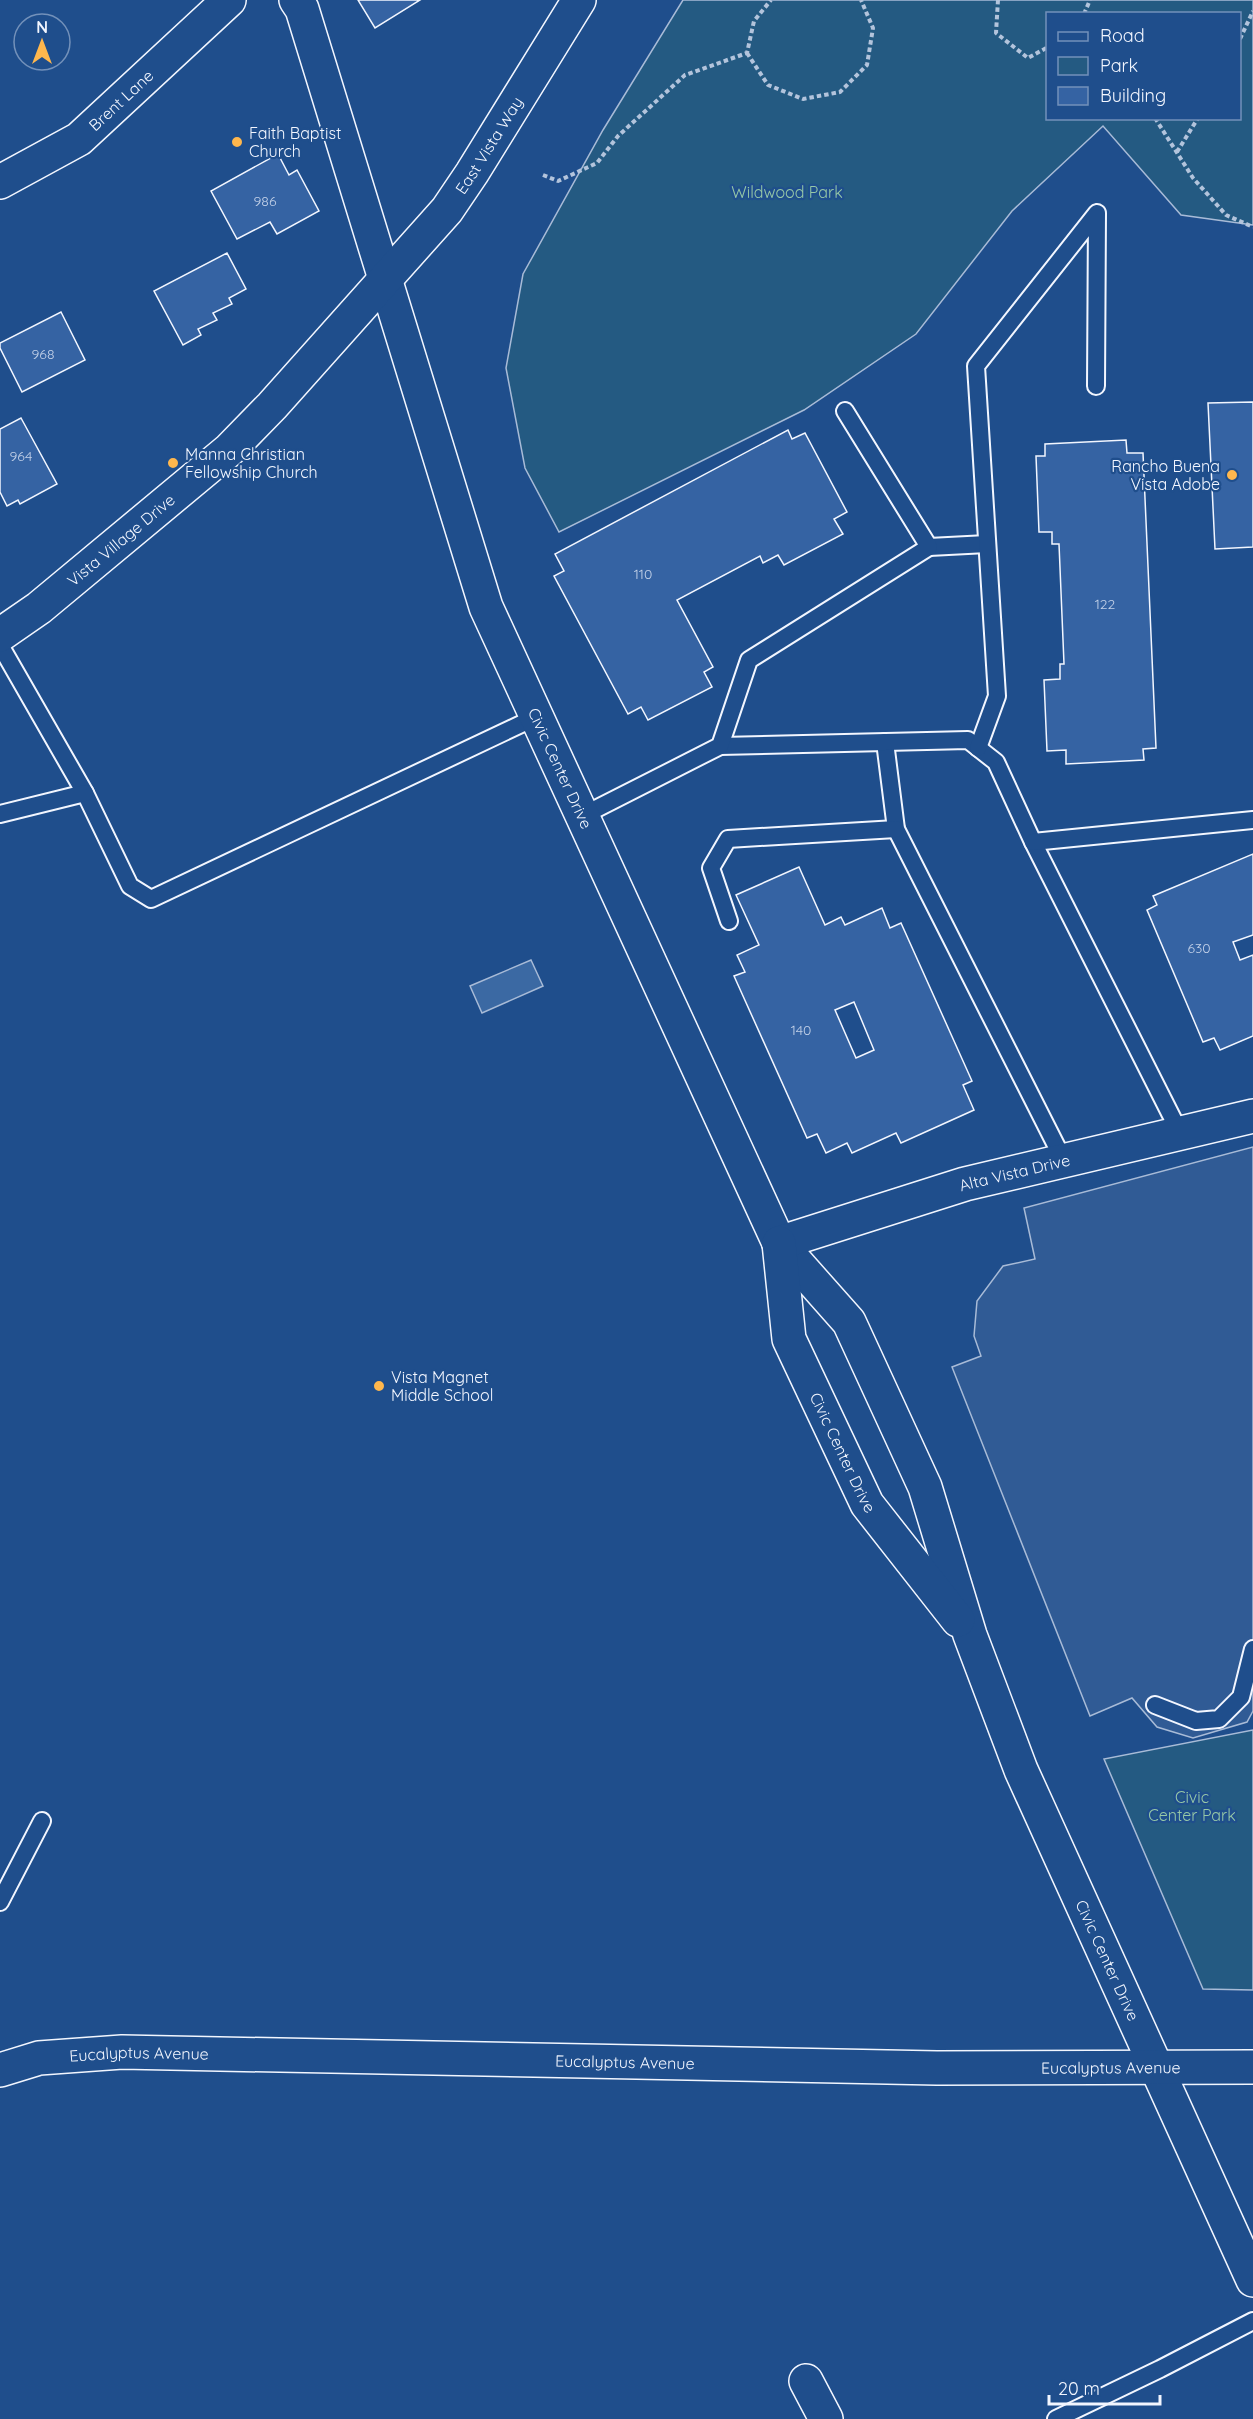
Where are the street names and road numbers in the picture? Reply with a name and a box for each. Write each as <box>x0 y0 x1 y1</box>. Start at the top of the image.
street label: Brent Lane <box>84 65 157 135</box>
street label: East Vista Way <box>451 93 527 198</box>
street label: Vista Village Drive <box>63 489 179 590</box>
street label: Civic Center Drive <box>524 705 597 832</box>
street label: Alta Vista Drive <box>957 1150 1072 1195</box>
street label: Civic Center Drive <box>806 1389 880 1517</box>
street label: Civic Center Drive <box>1071 1897 1144 2024</box>
street label: Eucalyptus Avenue <box>69 2042 209 2066</box>
street label: Eucalyptus Avenue <box>555 2051 695 2073</box>
street label: Eucalyptus Avenue <box>1041 2057 1181 2078</box>

